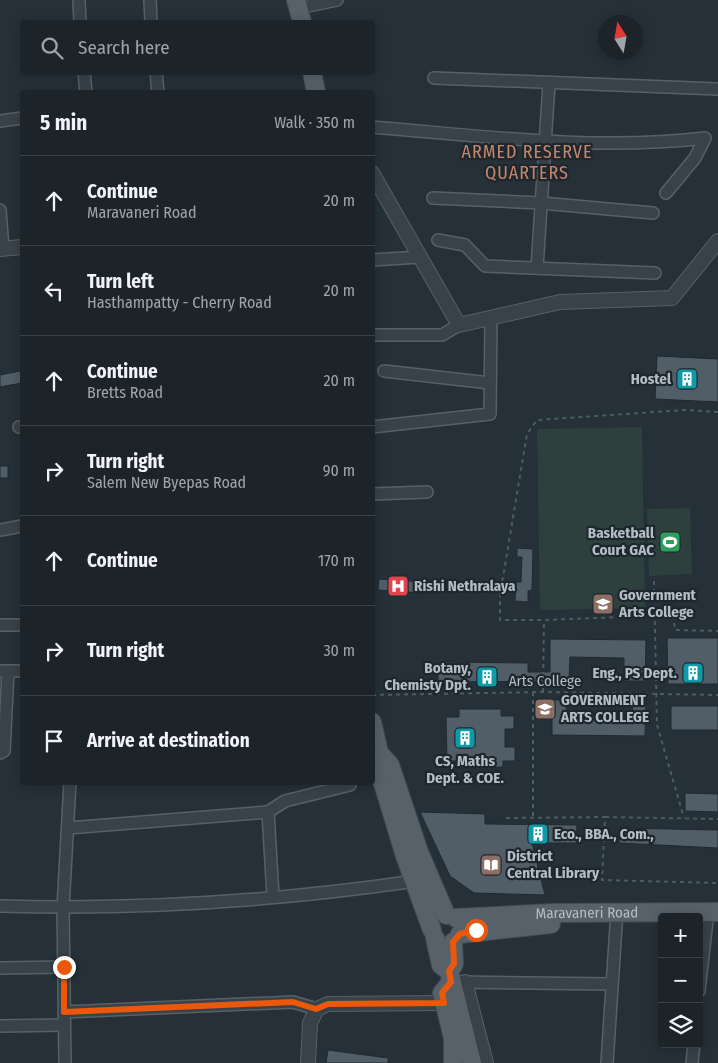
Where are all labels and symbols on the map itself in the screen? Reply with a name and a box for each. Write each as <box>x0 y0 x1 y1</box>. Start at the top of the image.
north arrow <box>598 15 643 60</box>
district label: ARMED RESERVE QUARTERS <box>462 141 592 184</box>
building icon: Hostel <box>675 367 699 391</box>
place label: Hostel <box>631 370 672 388</box>
place label: Basketball Court GAC <box>588 524 655 559</box>
sports icon: Basketball Court GAC <box>658 530 682 554</box>
hospital icon: Rishi Nethralaya <box>386 574 410 598</box>
place label: Rishi Nethralaya <box>414 577 516 595</box>
place label: Government Arts College <box>618 586 697 621</box>
school or university icon: Government Arts College <box>591 592 615 616</box>
place label: Botany, Chemisty Dpt. <box>385 659 472 694</box>
building icon: Eng., PS Dept. <box>681 661 705 685</box>
place label: Eng., PS Dept. <box>592 664 678 682</box>
building icon: Botany, Chemisty Dpt. <box>475 665 499 689</box>
street label: Arts College <box>509 672 581 690</box>
place label: GOVERNMENT ARTS COLLEGE <box>560 691 649 726</box>
school or university icon: GOVERNMENT ARTS COLLEGE <box>533 697 557 721</box>
building icon: CS, Maths Dept. & COE. <box>453 726 477 750</box>
place label: CS, Maths Dept. & COE. <box>426 752 504 787</box>
building icon: Eco., BBA., Com., <box>526 822 550 846</box>
place label: Eco., BBA., Com., <box>554 825 654 843</box>
place label: District Central Library <box>507 847 600 882</box>
library icon: District Central Library <box>479 853 503 877</box>
street label: Maravaneri Road <box>535 903 638 923</box>
route start <box>465 919 488 942</box>
route end <box>53 956 76 979</box>

